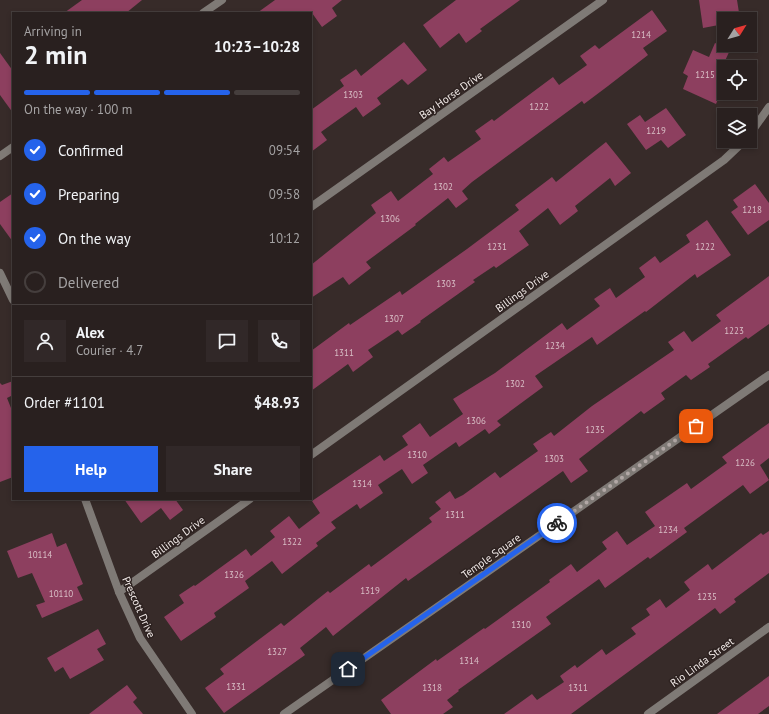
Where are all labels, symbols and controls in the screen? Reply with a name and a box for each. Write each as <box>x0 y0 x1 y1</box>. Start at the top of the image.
north arrow <box>717 12 757 52</box>
map controls <box>717 12 757 148</box>
text: Arriving in <box>24 23 82 40</box>
house number: 1214 <box>631 29 651 40</box>
text: 10:23–10:28 <box>214 37 300 56</box>
text: 2 min <box>24 38 87 71</box>
button: locate <box>717 60 757 100</box>
street label: Bay Horse Drive <box>417 68 486 122</box>
house number: 1215 <box>695 69 715 80</box>
house number: 1303 <box>343 89 363 100</box>
text: On the way · 100 m <box>24 101 132 118</box>
house number: 1222 <box>529 101 549 112</box>
button: layers <box>717 108 757 148</box>
house number: 1219 <box>646 125 666 136</box>
icon: check <box>24 139 46 161</box>
text: Confirmed <box>58 141 123 160</box>
text: 09:54 <box>269 142 300 159</box>
house number: 1302 <box>433 181 453 192</box>
icon: check <box>24 183 46 205</box>
text: Preparing <box>58 185 120 204</box>
text: 09:58 <box>269 186 300 203</box>
house number: 1218 <box>742 204 762 215</box>
house number: 1306 <box>380 213 400 224</box>
icon: check <box>24 227 46 249</box>
text: On the way <box>58 229 131 248</box>
text: 10:12 <box>269 230 300 247</box>
house number: 1231 <box>487 241 507 252</box>
house number: 1222 <box>695 241 715 252</box>
street label: Billings Drive <box>492 267 552 315</box>
text: Delivered <box>58 273 119 292</box>
house number: 1303 <box>436 278 456 289</box>
house number: 1307 <box>384 313 404 324</box>
button: person <box>24 320 66 362</box>
button: chat <box>206 320 248 362</box>
button: phone <box>258 320 300 362</box>
text: Alex <box>76 323 105 342</box>
house number: 1223 <box>724 325 744 336</box>
house number: 1234 <box>545 340 565 351</box>
text: Courier · 4.7 <box>76 342 143 359</box>
house number: 1311 <box>334 347 354 358</box>
house number: 1302 <box>505 378 525 389</box>
text: Order #1101 <box>24 393 105 412</box>
text: $48.93 <box>254 393 300 412</box>
pin <box>679 409 713 443</box>
house number: 1306 <box>466 415 486 426</box>
icon: bag <box>685 415 707 437</box>
house number: 1235 <box>585 424 605 435</box>
button: Help <box>24 446 158 492</box>
button: Share <box>166 446 300 492</box>
house number: 1310 <box>407 449 427 460</box>
house number: 1303 <box>544 453 564 464</box>
house number: 1226 <box>735 457 755 468</box>
house number: 1314 <box>352 478 372 489</box>
courier <box>537 503 577 543</box>
house number: 1311 <box>445 509 465 520</box>
icon: bike <box>546 512 568 534</box>
street label: Billings Drive <box>148 513 208 561</box>
house number: 1234 <box>658 524 678 535</box>
street label: Temple Square <box>459 530 524 582</box>
house number: 1322 <box>282 536 302 547</box>
house number: 10114 <box>28 549 52 560</box>
house number: 1326 <box>224 569 244 580</box>
street label: Prescott Drive <box>119 574 159 640</box>
house number: 1319 <box>360 585 380 596</box>
house number: 10110 <box>49 588 73 599</box>
house number: 1235 <box>697 591 717 602</box>
house number: 1310 <box>511 619 531 630</box>
street label: Rio Linda Street <box>667 634 737 690</box>
house number: 1327 <box>267 646 287 657</box>
pin <box>331 652 365 686</box>
house number: 1314 <box>459 655 479 666</box>
icon: home <box>337 658 359 680</box>
house number: 1331 <box>226 681 246 692</box>
house number: 1318 <box>422 682 442 693</box>
house number: 1311 <box>568 682 588 693</box>

